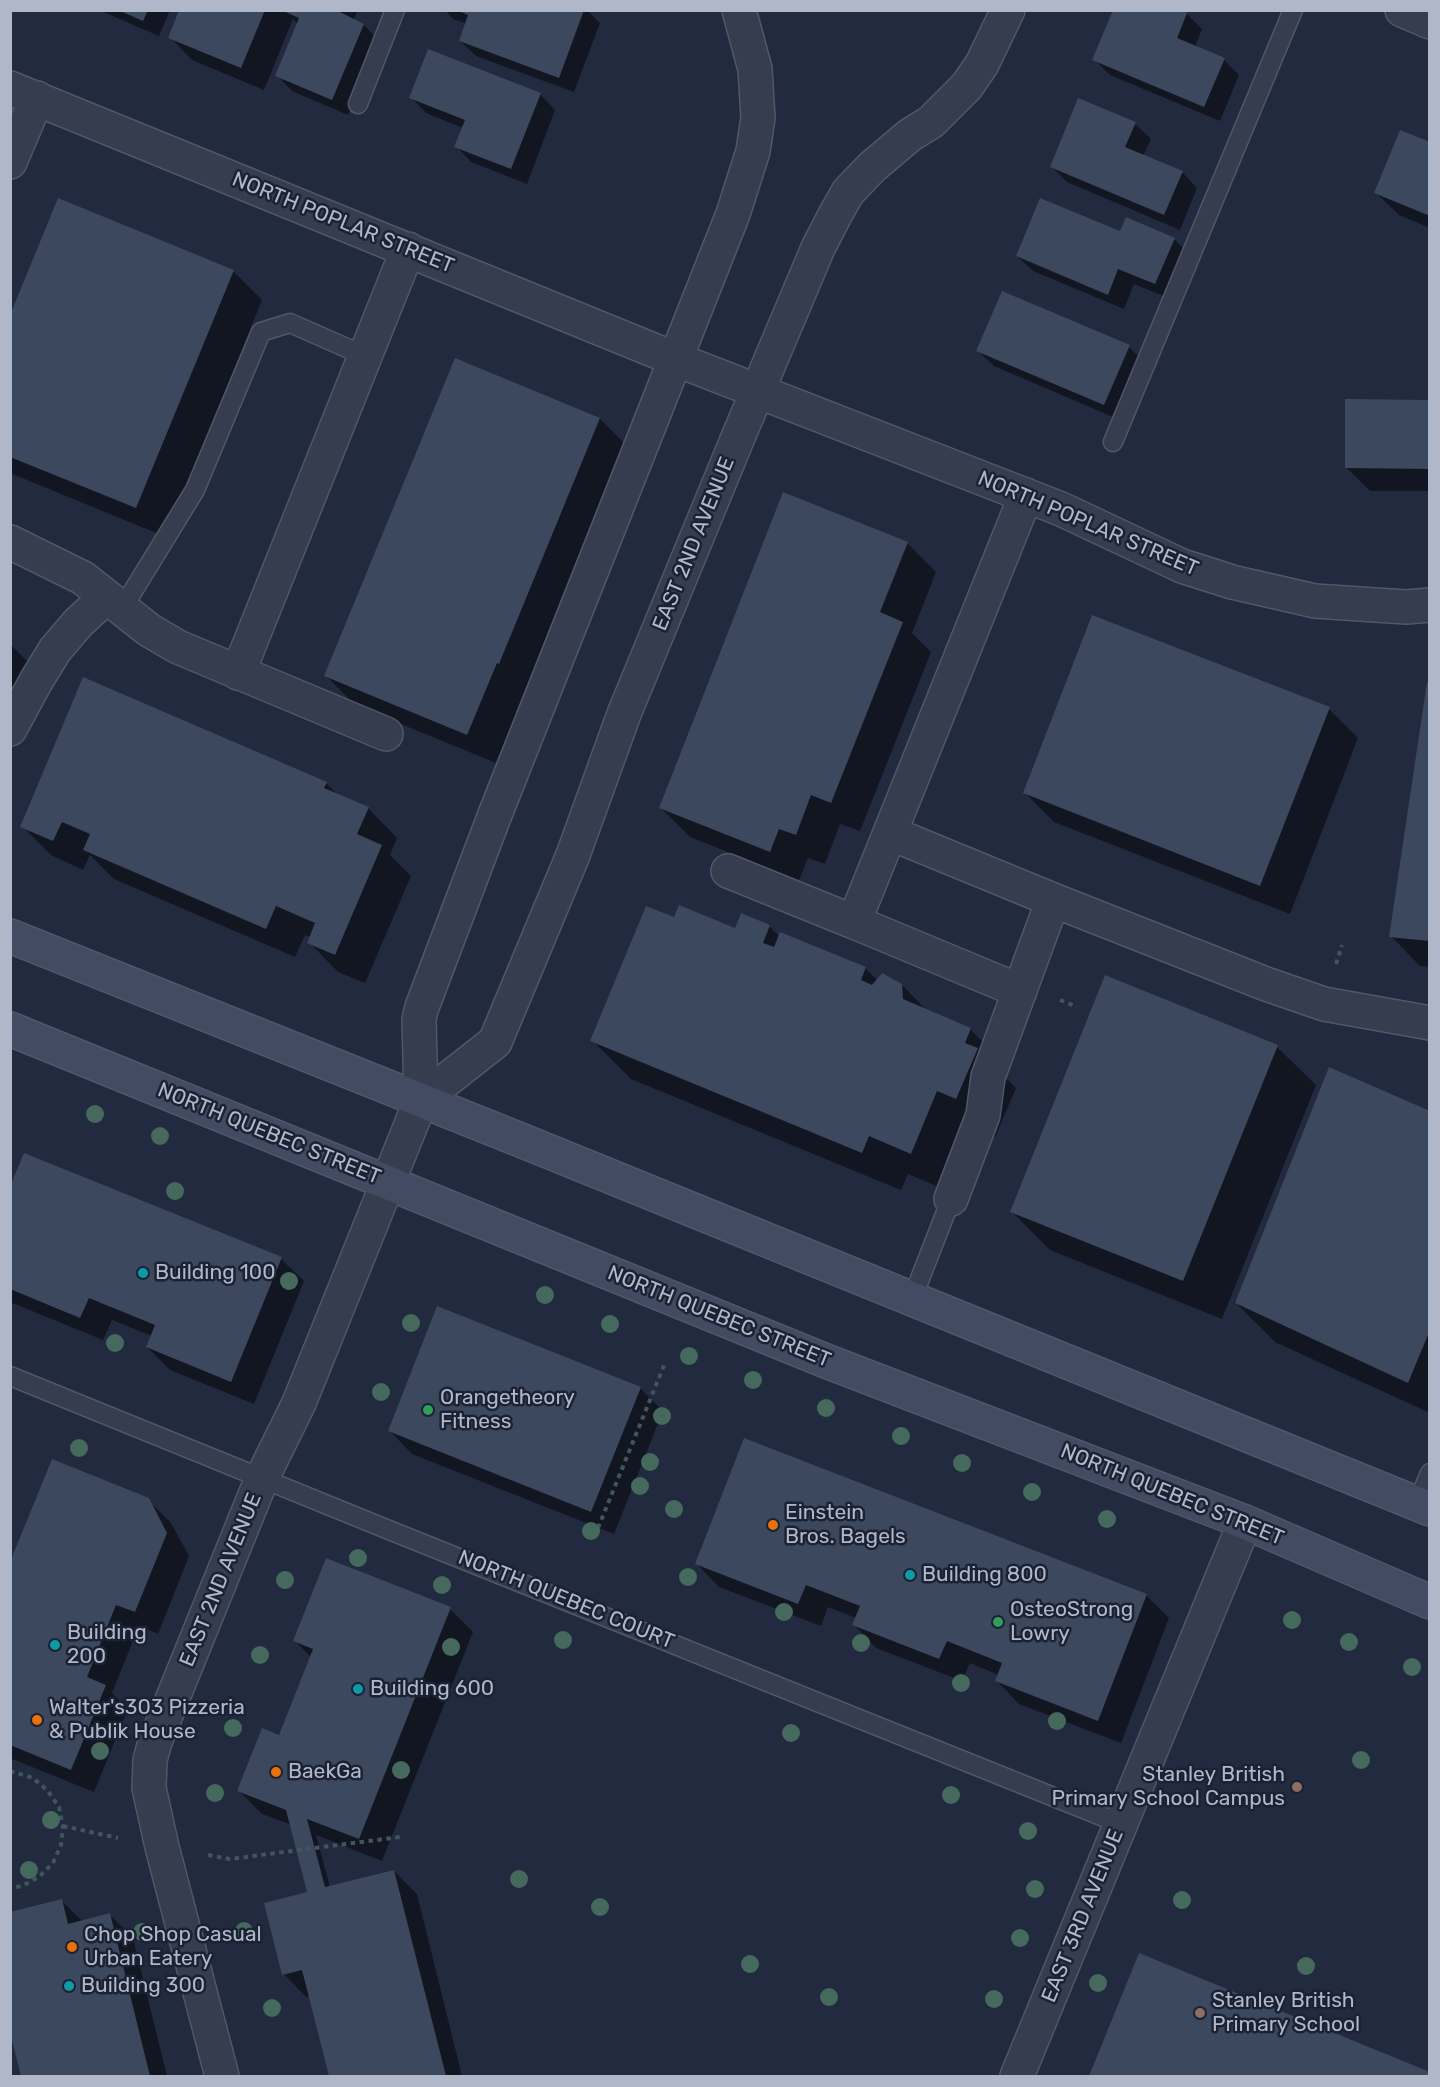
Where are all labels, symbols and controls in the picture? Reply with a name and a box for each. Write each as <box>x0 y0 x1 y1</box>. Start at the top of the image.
street label: NORTH POPLAR STREET <box>228 167 458 279</box>
street label: EAST 2ND AVENUE <box>648 454 740 634</box>
street label: NORTH POPLAR STREET <box>974 466 1202 582</box>
street label: NORTH QUEBEC STREET <box>154 1078 384 1190</box>
place label: Building 100 <box>155 1260 275 1286</box>
street label: NORTH QUEBEC STREET <box>604 1261 834 1373</box>
marker: Building 100 <box>136 1266 150 1280</box>
place label: Orangetheory Fitness <box>440 1385 575 1435</box>
marker: Orangetheory Fitness <box>421 1403 435 1417</box>
street label: NORTH QUEBEC STREET <box>1057 1439 1287 1551</box>
street label: EAST 2ND AVENUE <box>175 1490 267 1670</box>
place label: Einstein Bros. Bagels <box>785 1500 906 1550</box>
marker: Einstein Bros. Bagels <box>766 1518 780 1532</box>
street label: NORTH QUEBEC COURT <box>454 1545 678 1655</box>
place label: Building 800 <box>922 1562 1047 1588</box>
marker: Building 800 <box>903 1568 917 1582</box>
place label: OsteoStrong Lowry <box>1010 1597 1133 1647</box>
marker: OsteoStrong Lowry <box>991 1615 1005 1629</box>
place label: Building 200 <box>67 1620 147 1670</box>
marker: Building 200 <box>48 1638 62 1652</box>
place label: Building 600 <box>370 1676 494 1702</box>
marker: Building 600 <box>351 1682 365 1696</box>
place label: Walter's303 Pizzeria & Publik House <box>49 1695 245 1745</box>
marker: Walter's303 Pizzeria & Publik House <box>30 1713 44 1727</box>
place label: BaekGa <box>288 1759 362 1785</box>
place label: Stanley British Primary School Campus <box>1052 1762 1285 1812</box>
marker: BaekGa <box>269 1765 283 1779</box>
marker: Stanley British Primary School Campus <box>1290 1780 1304 1794</box>
street label: EAST 3RD AVENUE <box>1037 1826 1129 2006</box>
place label: Chop Shop Casual Urban Eatery <box>84 1922 262 1972</box>
marker: Chop Shop Casual Urban Eatery <box>65 1940 79 1954</box>
place label: Building 300 <box>81 1973 205 1999</box>
marker: Building 300 <box>62 1979 76 1993</box>
place label: Stanley British Primary School <box>1212 1988 1360 2038</box>
marker: Stanley British Primary School <box>1193 2006 1207 2020</box>

